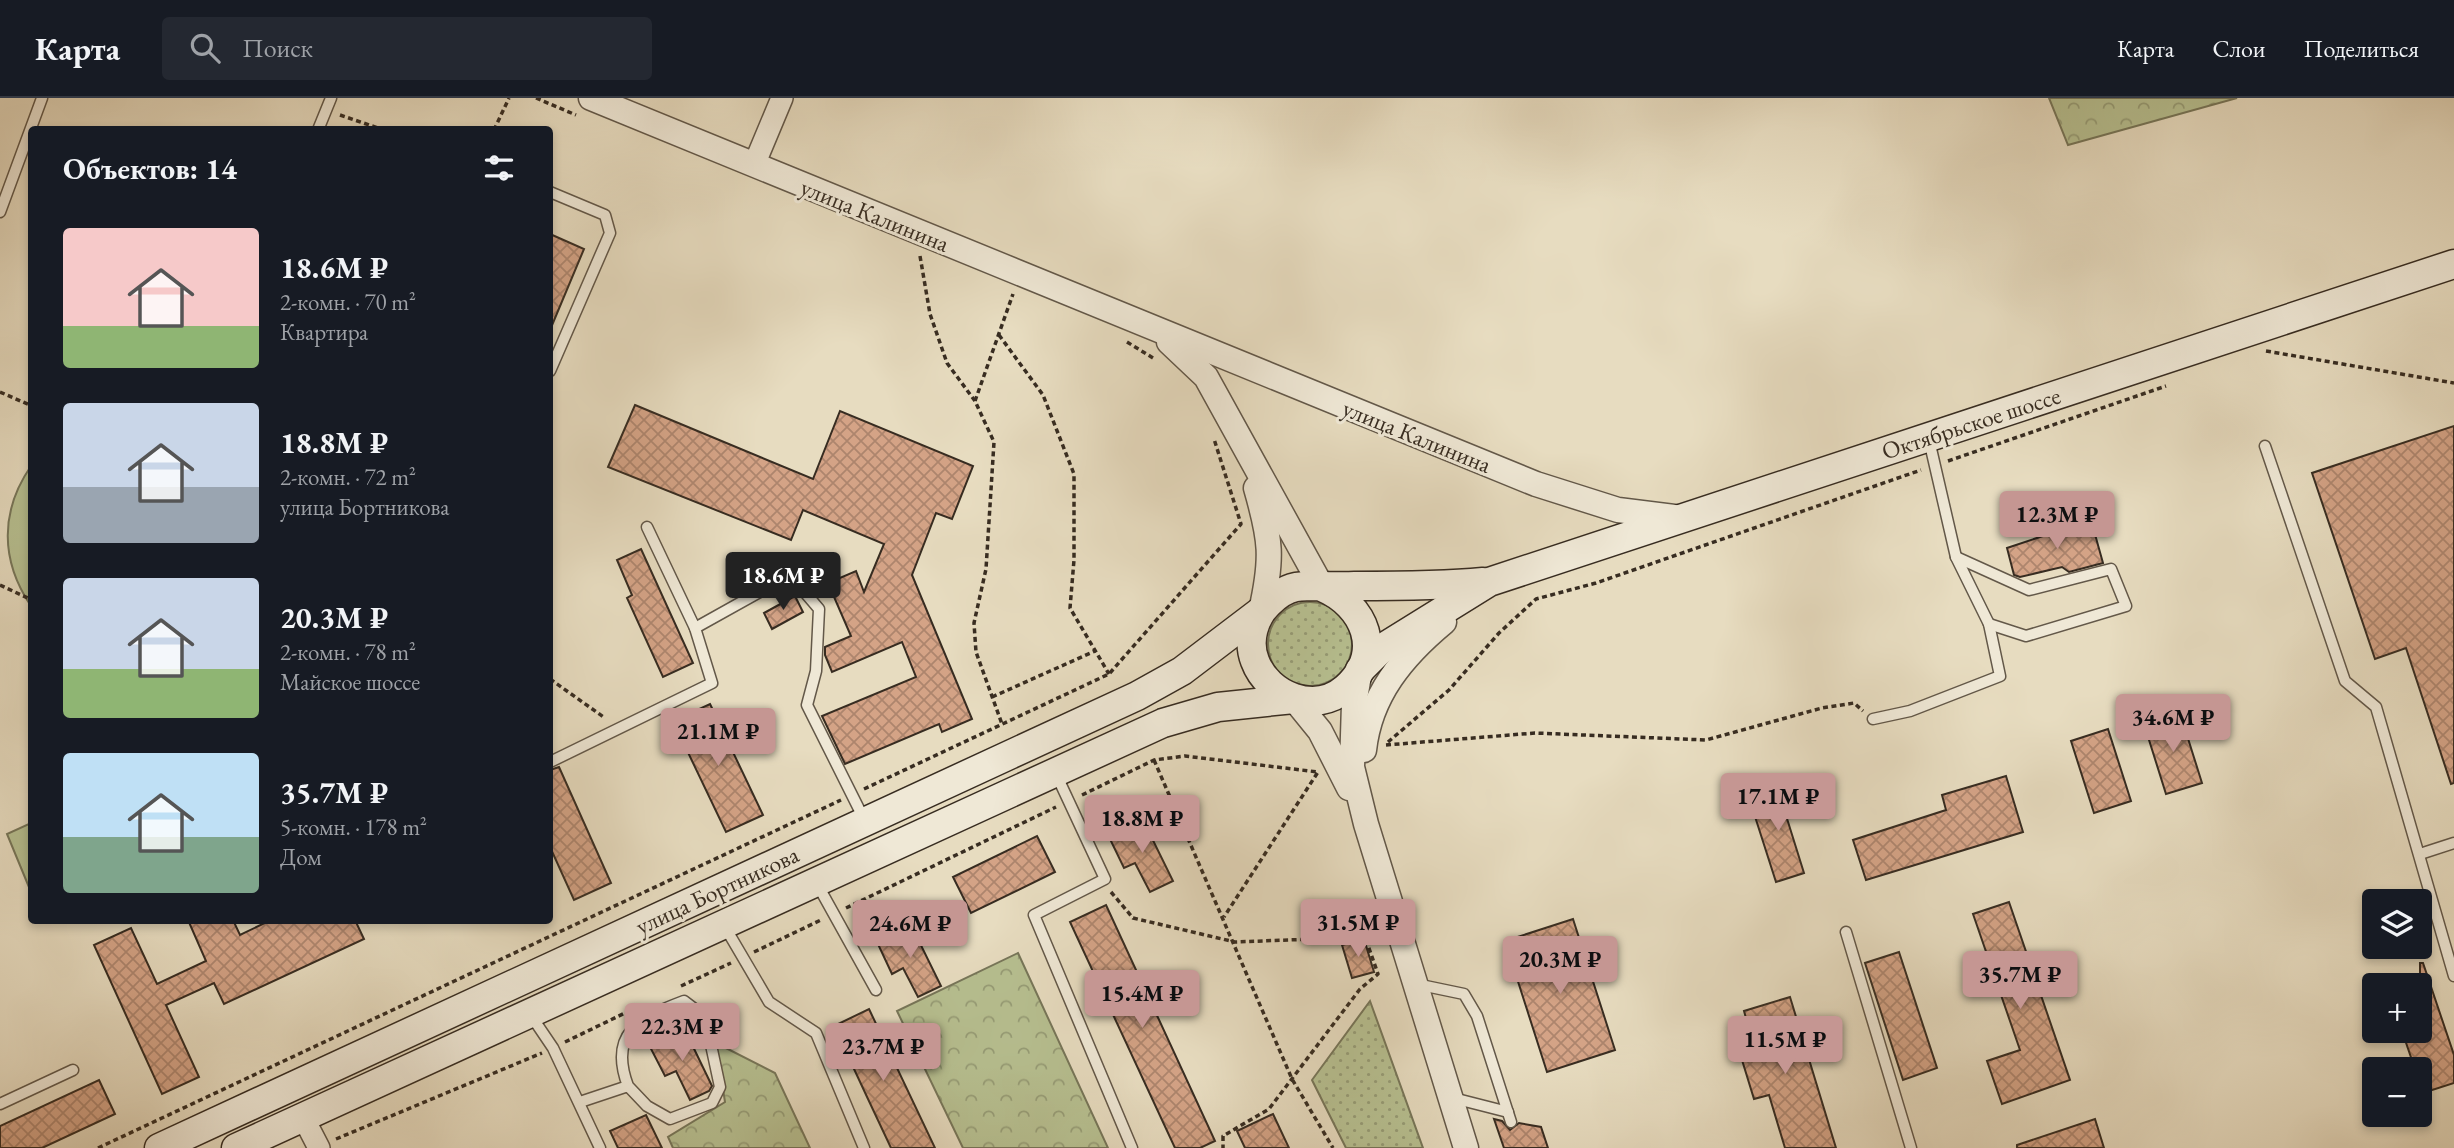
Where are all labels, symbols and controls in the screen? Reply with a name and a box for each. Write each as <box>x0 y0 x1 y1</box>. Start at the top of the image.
search box <box>162 17 652 80</box>
text: Карта <box>35 27 120 70</box>
icon: search <box>186 29 224 67</box>
text: Поиск <box>242 31 313 65</box>
text: Карта <box>2117 33 2174 64</box>
text: Слои <box>2212 33 2266 64</box>
text: Поделиться <box>2304 33 2419 64</box>
text: Объектов: 14 <box>63 149 237 188</box>
icon: filters <box>480 149 518 187</box>
street label: улица Калинина <box>796 171 954 259</box>
text: 18.6M ₽ <box>280 248 388 287</box>
icon: home <box>119 256 203 340</box>
text: 2-комн. · 70 m² <box>280 287 416 317</box>
text: Квартира <box>280 317 368 347</box>
street label: Октябрьское шоссе <box>1878 380 2064 466</box>
street label: улица Калинина <box>1338 392 1496 480</box>
text: 18.8M ₽ <box>280 423 388 462</box>
icon: home <box>119 431 203 515</box>
text: 2-комн. · 72 m² <box>280 462 416 492</box>
pin: 12.3M ₽ <box>1992 491 2122 551</box>
text: улица Бортникова <box>280 492 450 522</box>
text: 12.3M ₽ <box>2016 499 2098 529</box>
pin: 18.6M ₽ <box>718 552 848 612</box>
text: 18.6M ₽ <box>742 560 824 590</box>
text: 20.3M ₽ <box>280 598 388 637</box>
icon: home <box>119 606 203 690</box>
text: 2-комн. · 78 m² <box>280 637 416 667</box>
text: Майское шоссе <box>280 667 420 697</box>
pin: 34.6M ₽ <box>2108 694 2238 754</box>
text: 34.6M ₽ <box>2132 702 2214 732</box>
pin: 21.1M ₽ <box>653 708 783 768</box>
text: 21.1M ₽ <box>677 716 759 746</box>
text: 35.7M ₽ <box>280 773 388 812</box>
pin: 17.1M ₽ <box>1713 774 1843 833</box>
icon: home <box>119 781 203 865</box>
text: 17.1M ₽ <box>1737 781 1819 811</box>
pin: 18.8M ₽ <box>1077 796 1207 855</box>
text: 18.8M ₽ <box>1101 803 1183 833</box>
text: 5-комн. · 178 m² <box>280 812 427 842</box>
street label: улица Бортникова <box>630 838 804 941</box>
text: Дом <box>280 842 322 872</box>
map controls <box>2362 889 2432 1127</box>
button: layers <box>2362 889 2432 959</box>
pin: 24.6M ₽ <box>845 900 975 960</box>
pin: 31.5M ₽ <box>1293 900 1423 959</box>
text: 31.5M ₽ <box>1317 907 1399 937</box>
text: 24.6M ₽ <box>869 908 951 938</box>
pin: 20.3M ₽ <box>1495 936 1625 996</box>
text: 20.3M ₽ <box>1519 944 1601 974</box>
pin: 35.7M ₽ <box>1955 951 2085 1011</box>
text: 35.7M ₽ <box>1979 959 2061 989</box>
pin: 15.4M ₽ <box>1077 970 1207 1030</box>
button: + <box>2362 973 2432 1043</box>
text: 15.4M ₽ <box>1101 978 1183 1008</box>
pin: 22.3M ₽ <box>617 1004 747 1063</box>
text: 22.3M ₽ <box>641 1011 723 1041</box>
pin: 11.5M ₽ <box>1720 1016 1850 1076</box>
pin: 23.7M ₽ <box>818 1024 948 1083</box>
text: 11.5M ₽ <box>1744 1024 1826 1054</box>
text: 23.7M ₽ <box>842 1031 924 1061</box>
button: − <box>2362 1057 2432 1127</box>

